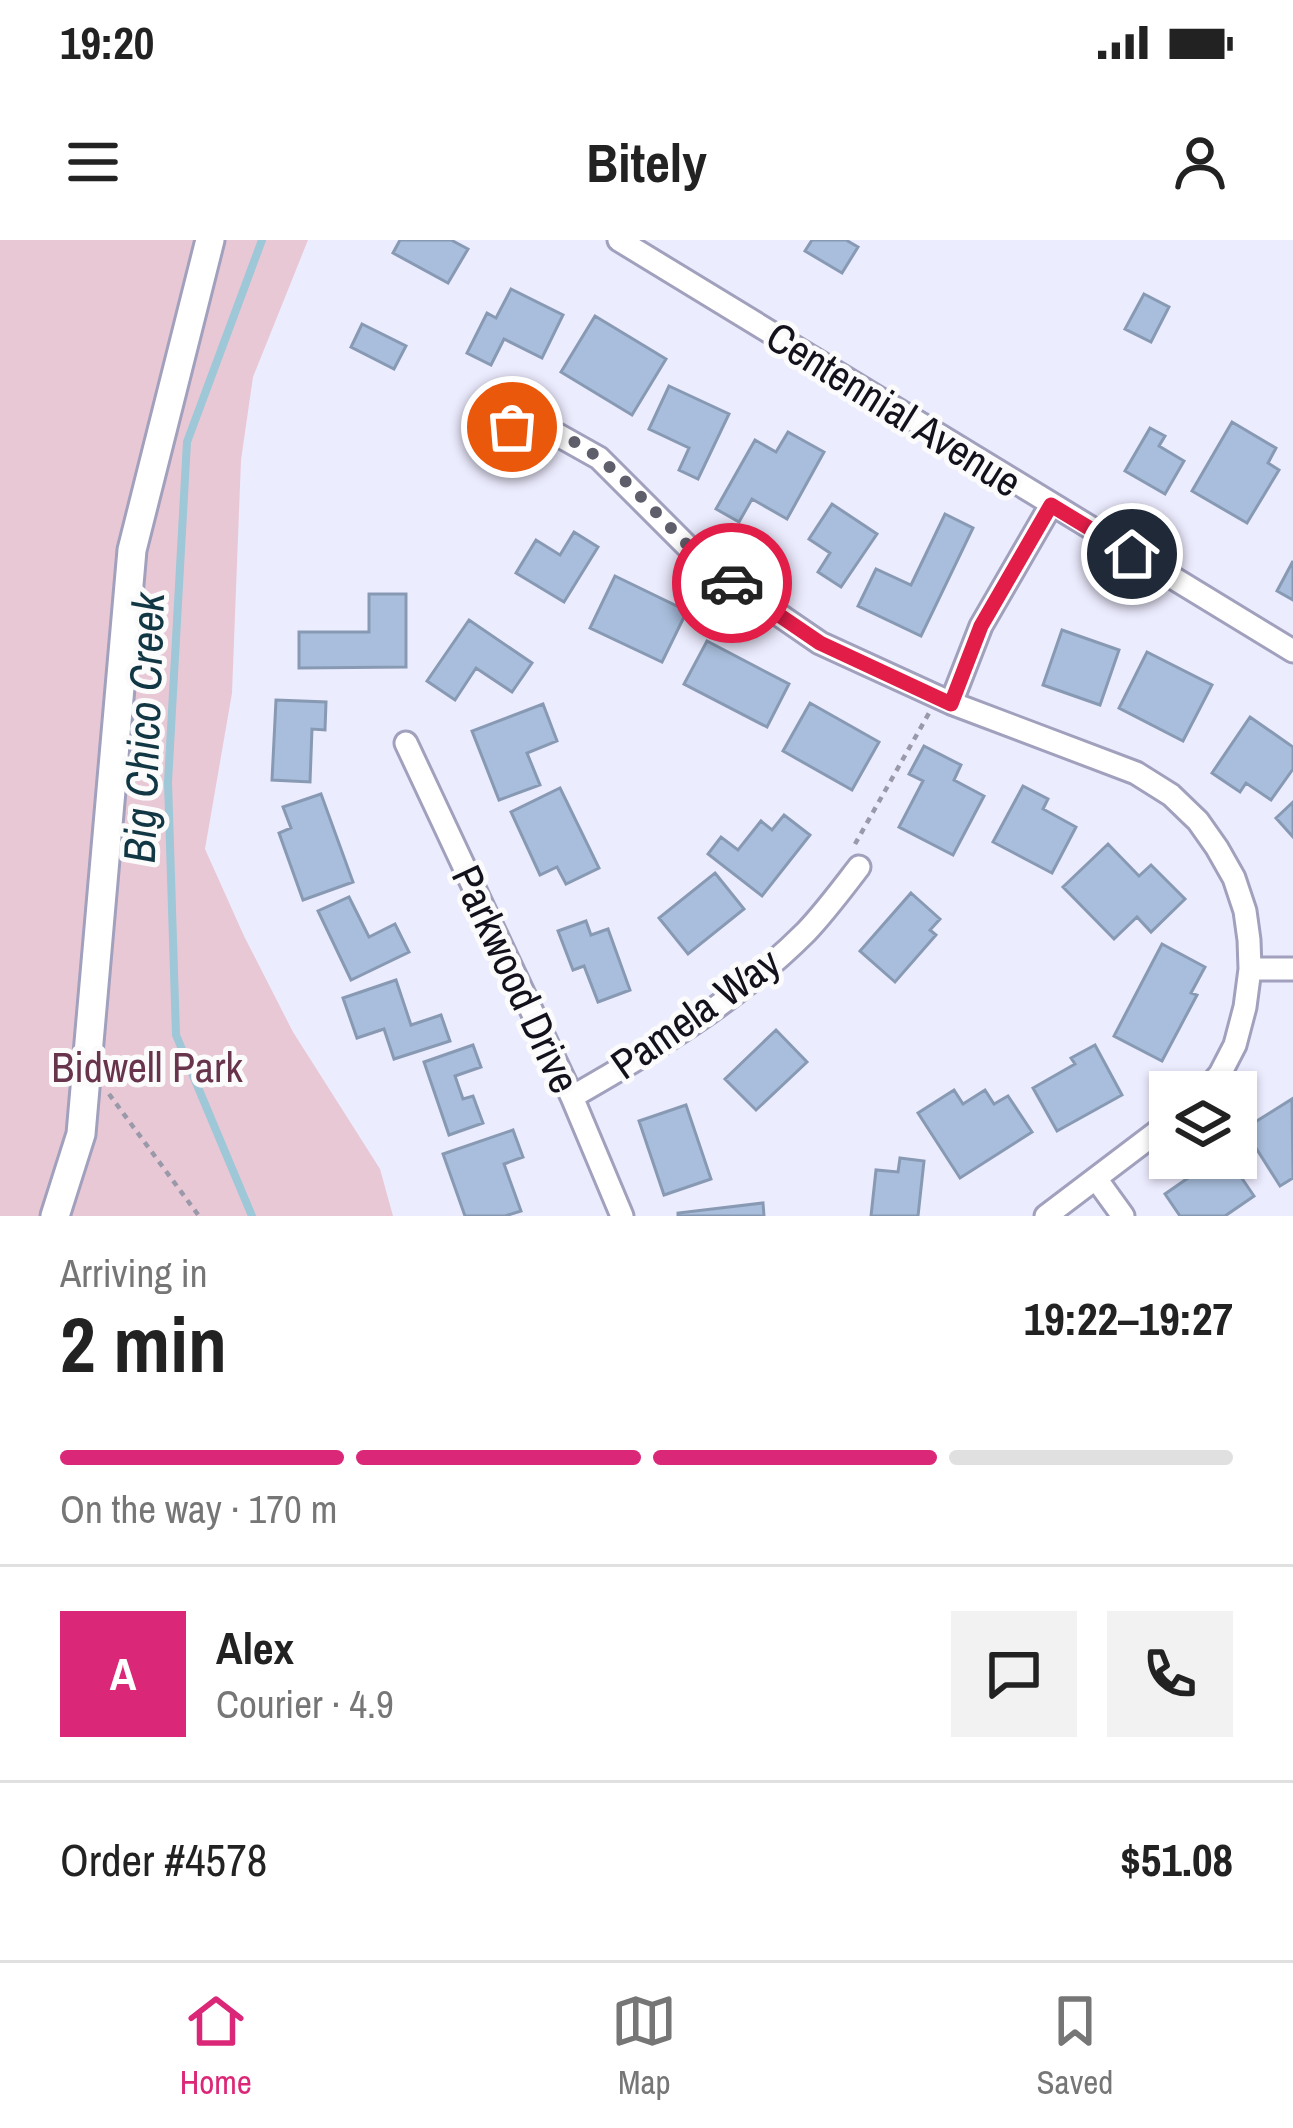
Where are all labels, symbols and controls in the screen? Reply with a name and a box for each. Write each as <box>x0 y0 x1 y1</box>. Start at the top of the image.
text: 19:20 <box>60 12 154 73</box>
text: Bitely <box>586 126 707 199</box>
icon: menu <box>60 129 126 195</box>
icon: person <box>1167 129 1233 195</box>
street label: Centennial Avenue <box>756 308 1032 510</box>
pin <box>461 376 563 478</box>
icon: bag <box>479 394 545 460</box>
pin <box>1081 503 1183 605</box>
icon: home <box>1099 521 1165 587</box>
courier <box>672 523 792 643</box>
icon: car <box>699 550 765 616</box>
water label: Big Chico Creek <box>108 590 178 864</box>
street label: Parkwood Drive <box>439 856 593 1102</box>
street label: Pamela Way <box>599 934 791 1092</box>
park label: Bidwell Park <box>51 1039 243 1095</box>
map controls <box>1149 1071 1257 1179</box>
button: layers <box>1149 1071 1257 1179</box>
text: Arriving in <box>60 1247 208 1299</box>
text: 19:22–19:27 <box>1024 1288 1233 1349</box>
text: 2 min <box>60 1291 227 1396</box>
text: On the way · 170 m <box>60 1483 337 1535</box>
button: chat <box>951 1611 1077 1737</box>
button: phone <box>1107 1611 1233 1737</box>
text: Alex <box>216 1617 294 1678</box>
text: A <box>110 1643 136 1704</box>
text: Courier · 4.9 <box>216 1678 394 1730</box>
text: Order #4578 <box>60 1829 267 1890</box>
text: $51.08 <box>1120 1829 1233 1890</box>
tab: Home <box>180 1988 252 2104</box>
tab: Map <box>611 1988 677 2104</box>
tab: Saved <box>1037 1988 1113 2104</box>

